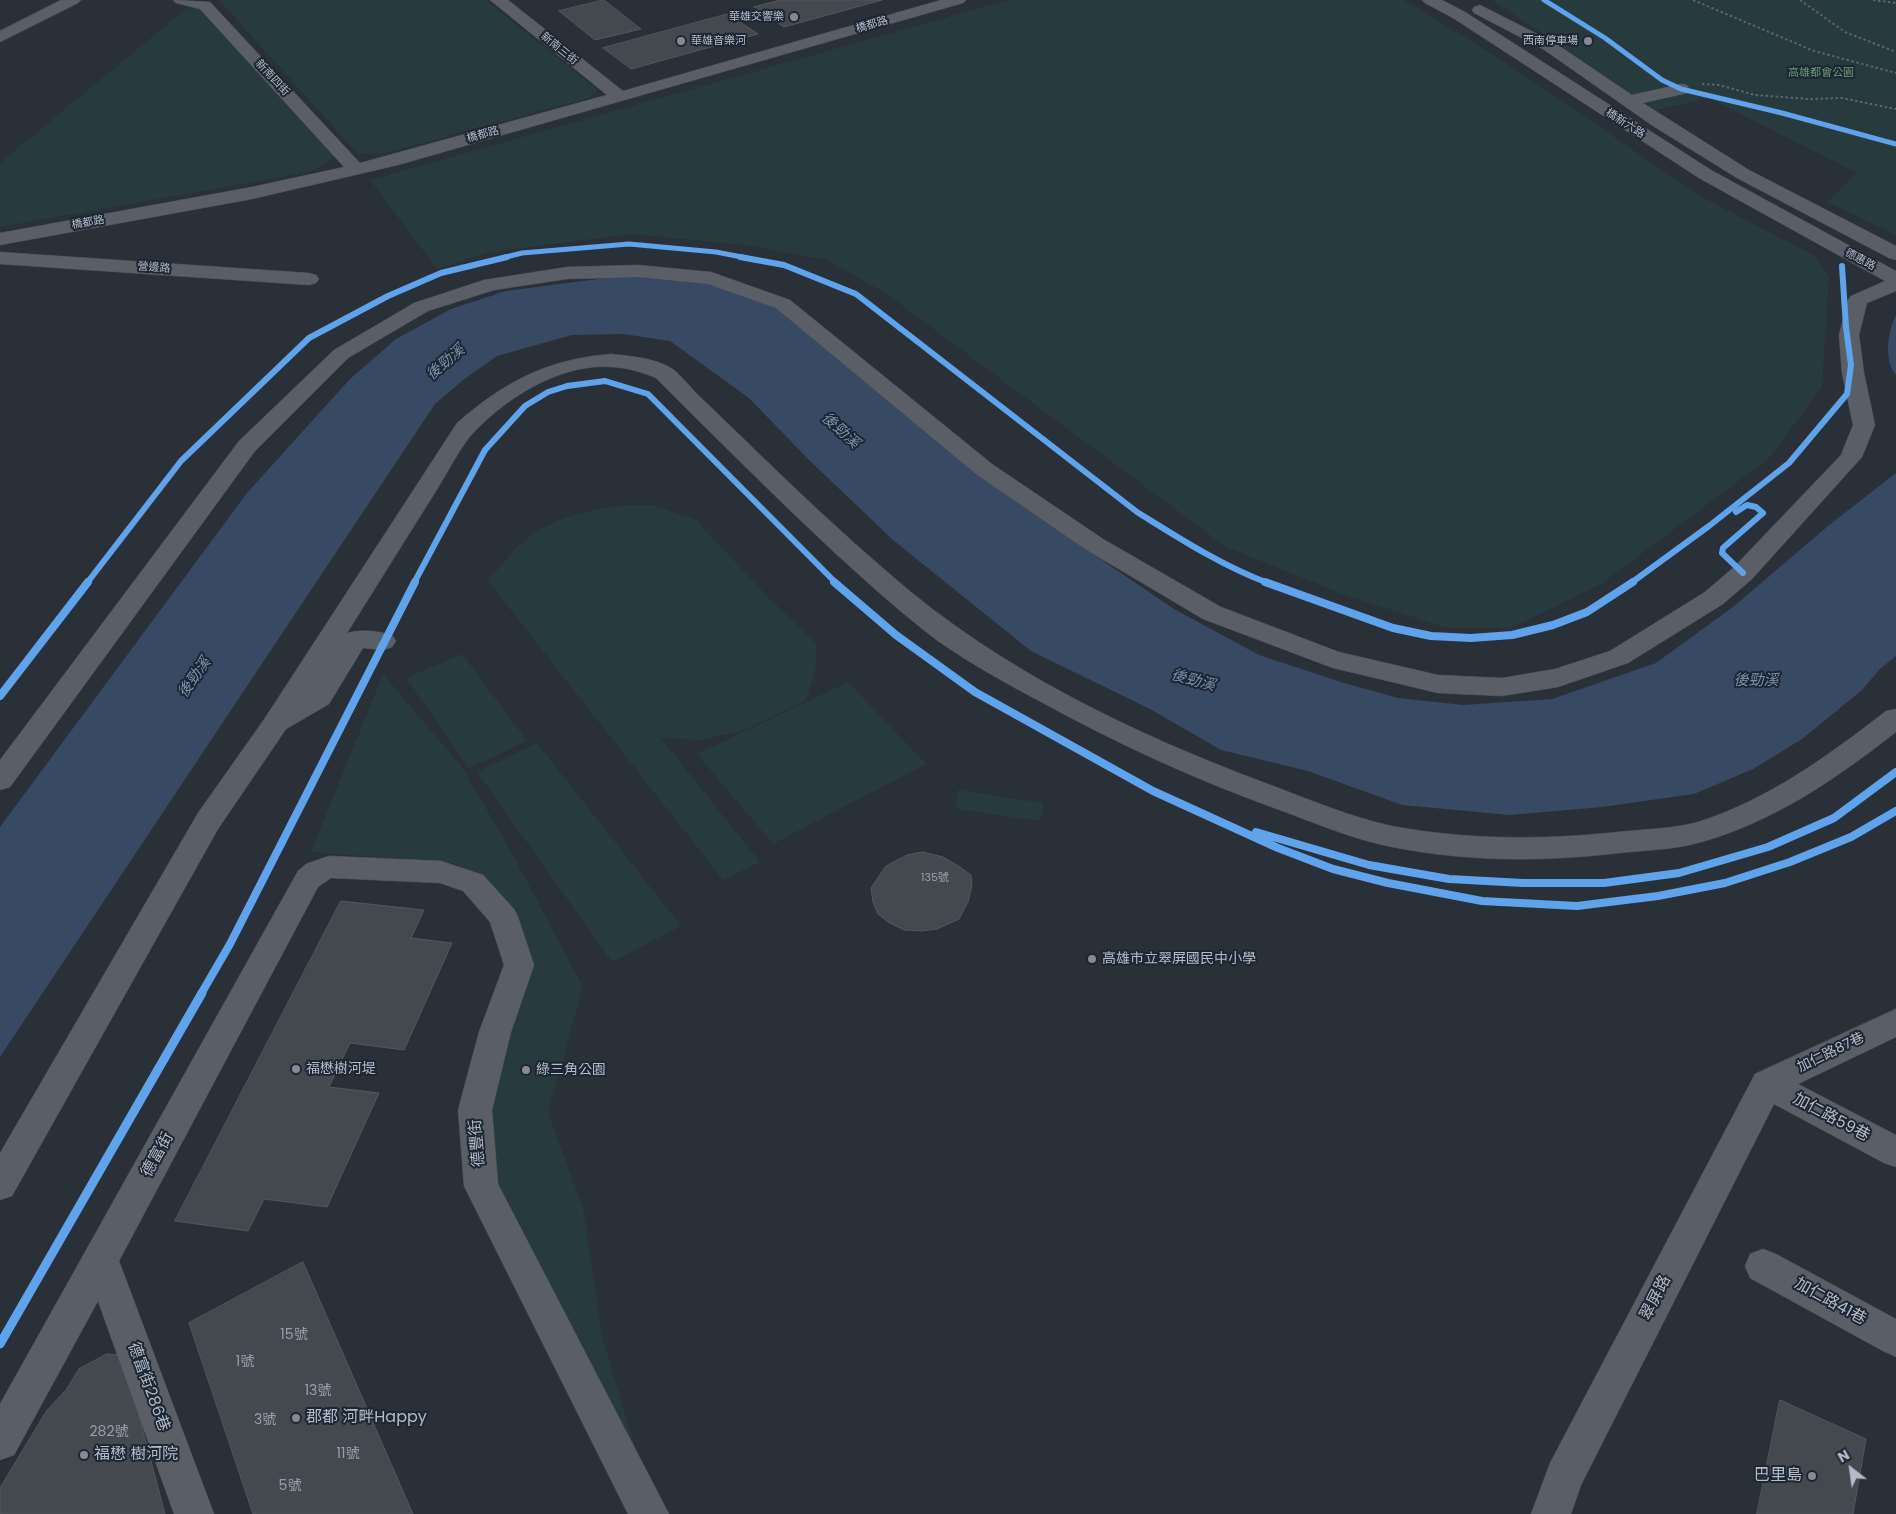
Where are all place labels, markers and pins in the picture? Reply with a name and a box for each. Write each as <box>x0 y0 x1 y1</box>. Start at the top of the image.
place label: 華雄交響樂 <box>729 10 784 24</box>
marker: 華雄交響樂 <box>788 11 800 23</box>
place label: 華雄音樂河 <box>691 34 746 48</box>
place label: 西南停車場 <box>1523 34 1578 48</box>
marker: 華雄音樂河 <box>675 35 687 47</box>
marker: 西南停車場 <box>1582 35 1594 47</box>
place label: 高雄市立翠屏國民中小學 <box>1102 951 1256 967</box>
marker: 高雄市立翠屏國民中小學 <box>1086 953 1098 965</box>
place label: 福懋樹河堤 <box>306 1061 376 1077</box>
place label: 綠三角公園 <box>536 1062 606 1078</box>
marker: 福懋樹河堤 <box>290 1063 302 1075</box>
marker: 綠三角公園 <box>520 1064 532 1076</box>
place label: 郡都 河畔Happy <box>306 1408 427 1428</box>
marker: 郡都 河畔Happy <box>290 1412 302 1424</box>
place label: 福懋 樹河院 <box>94 1445 178 1465</box>
marker: 福懋 樹河院 <box>78 1449 90 1461</box>
place label: 巴里島 <box>1754 1466 1802 1486</box>
marker: 巴里島 <box>1806 1470 1818 1482</box>

